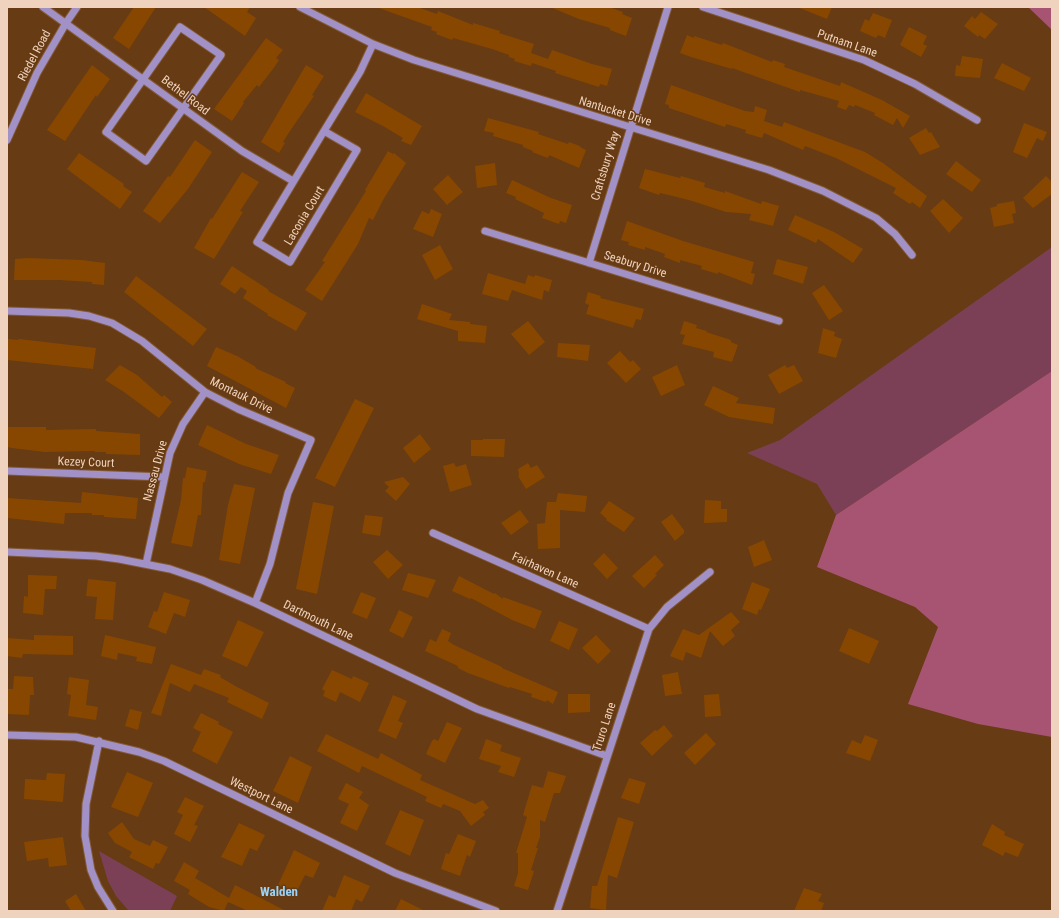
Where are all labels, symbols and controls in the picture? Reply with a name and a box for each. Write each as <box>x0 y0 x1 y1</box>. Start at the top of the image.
street label: Putnam Lane <box>815 27 879 61</box>
street label: Riedel Road <box>16 28 54 84</box>
street label: Bethel Road <box>158 73 212 119</box>
street label: Nantucket Drive <box>577 94 653 130</box>
street label: Craftsbury Way <box>589 130 623 202</box>
street label: Laconia Court <box>282 184 328 248</box>
street label: Seabury Drive <box>602 249 668 281</box>
street label: Montauk Drive <box>207 375 275 417</box>
street label: Nassau Drive <box>141 439 171 503</box>
street label: Kezey Court <box>57 455 115 471</box>
street label: Fairhaven Lane <box>509 550 581 592</box>
street label: Dartmouth Lane <box>281 598 355 644</box>
street label: Truro Lane <box>590 701 620 753</box>
street label: Westport Lane <box>227 774 295 818</box>
district label: Walden <box>260 885 298 901</box>

